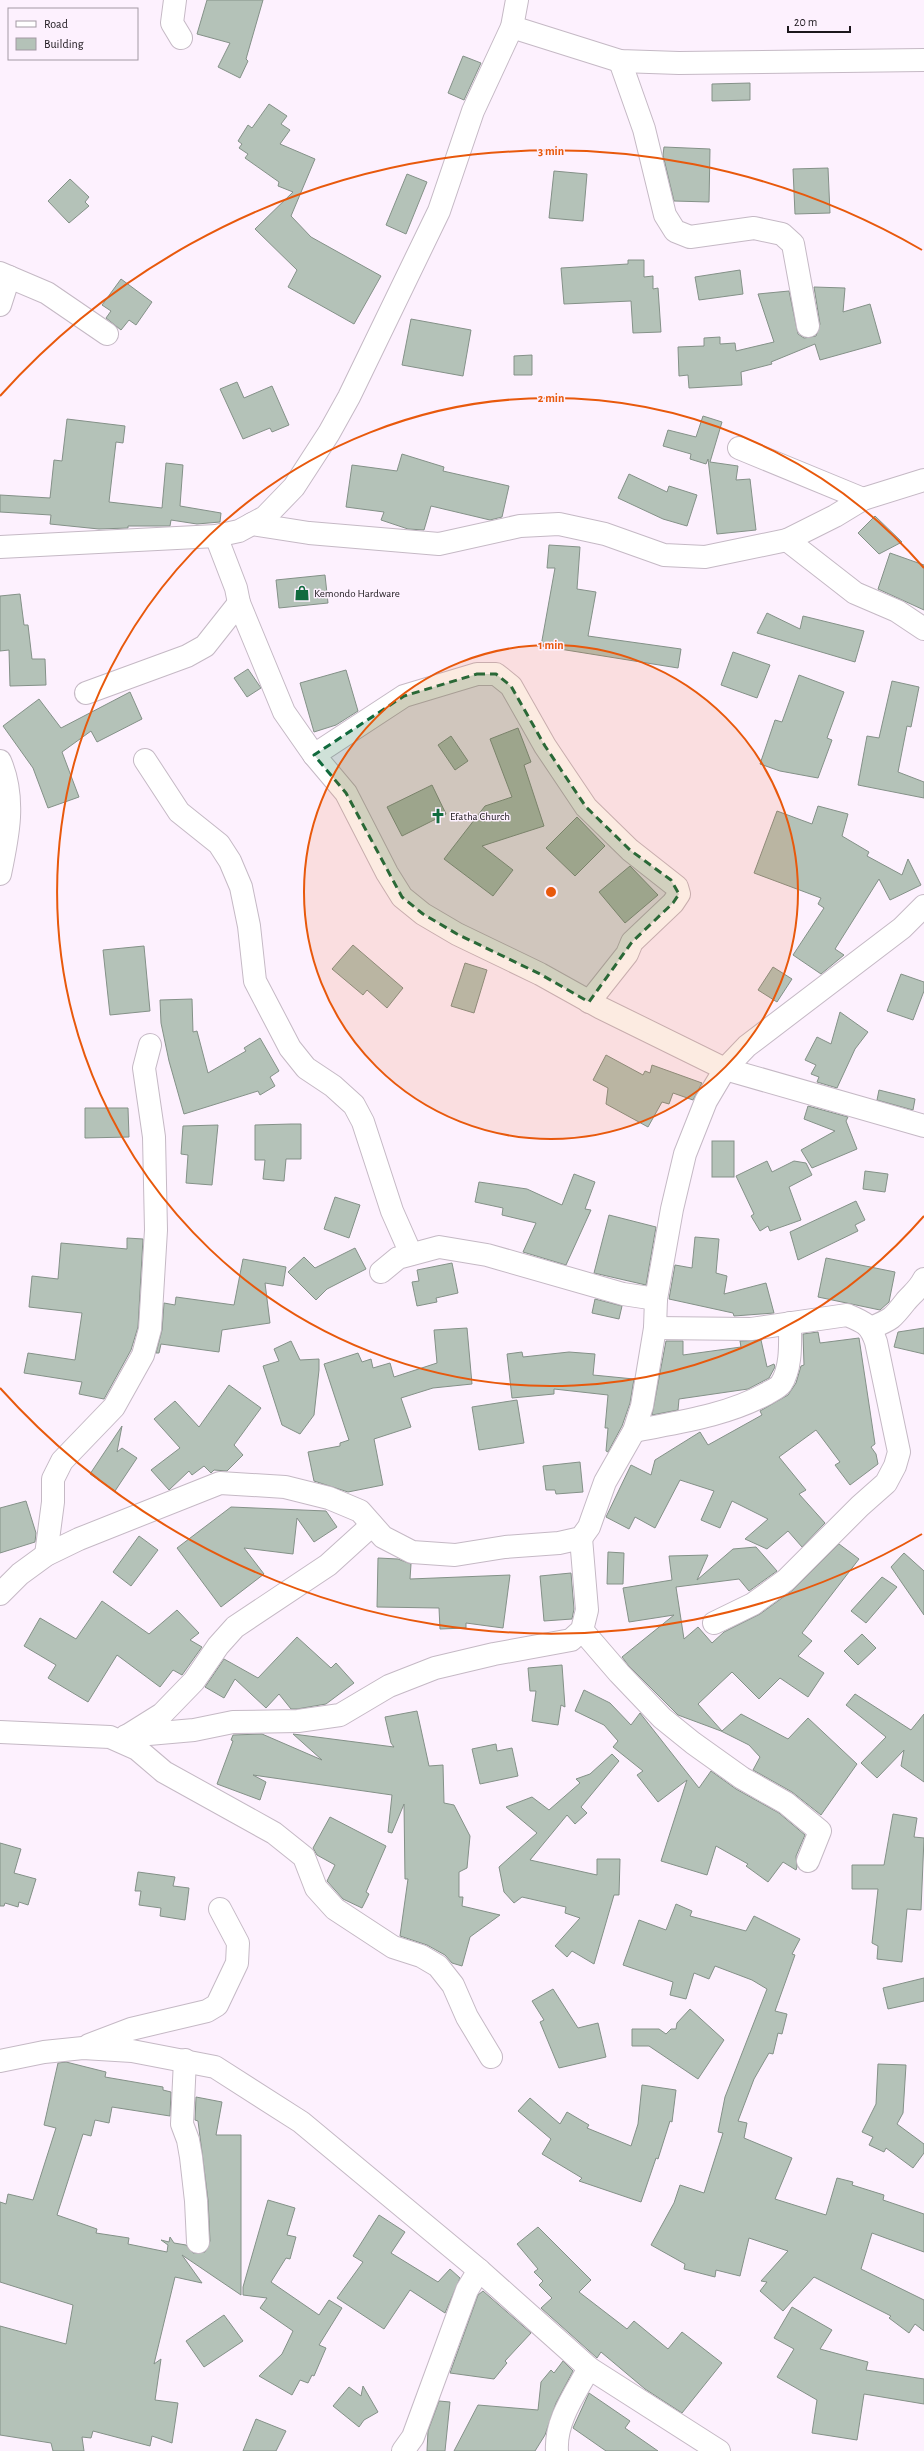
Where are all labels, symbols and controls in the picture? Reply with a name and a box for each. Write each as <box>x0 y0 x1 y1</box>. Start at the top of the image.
legend <box>8 8 138 60</box>
scale bar <box>788 8 850 34</box>
text: 20 m <box>794 16 817 28</box>
text: Road <box>44 18 68 30</box>
text: Building <box>44 38 84 50</box>
text: 3 min <box>538 145 564 157</box>
text: 2 min <box>538 392 564 404</box>
shop icon: Kemondo Hardware <box>293 584 311 602</box>
place label: Kemondo Hardware <box>314 588 400 599</box>
text: 1 min <box>538 639 564 651</box>
church icon: Efatha Church <box>429 807 447 825</box>
place label: Efatha Church <box>450 811 510 822</box>
centre of rings <box>544 885 558 899</box>

